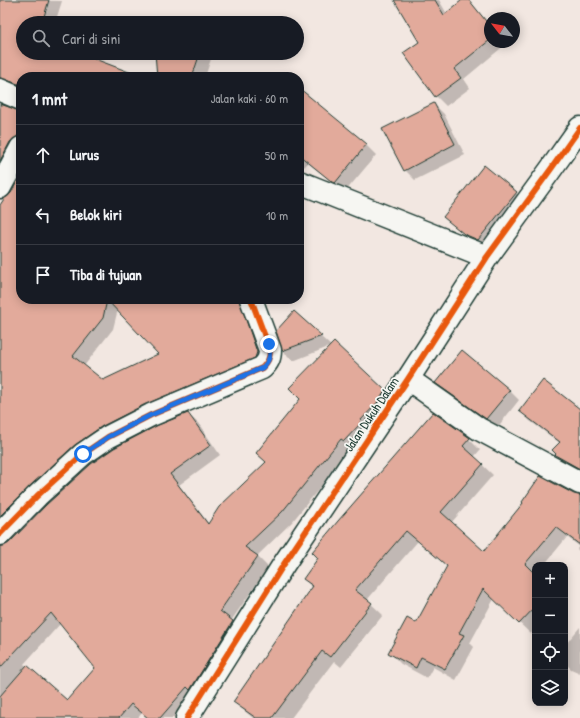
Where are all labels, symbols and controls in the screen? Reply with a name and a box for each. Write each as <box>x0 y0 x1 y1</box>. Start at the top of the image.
north arrow <box>484 12 520 48</box>
search box <box>16 16 304 60</box>
icon: search <box>30 27 52 49</box>
text: Cari di sini <box>62 28 121 49</box>
text: 1 mnt <box>32 87 67 110</box>
text: Jalan kaki · 60 m <box>210 89 288 107</box>
icon: ahead <box>32 144 54 166</box>
text: Lurus <box>70 144 99 165</box>
text: 50 m <box>265 146 288 164</box>
icon: left <box>32 204 54 226</box>
text: Belok kiri <box>70 204 122 225</box>
text: 10 m <box>266 206 288 224</box>
icon: arrive <box>32 264 54 286</box>
text: Tiba di tujuan <box>70 264 142 285</box>
route end <box>260 335 278 353</box>
street label: Jalan Dukuh Dalam <box>339 373 403 455</box>
route start <box>74 445 92 463</box>
map controls <box>532 562 568 706</box>
button: + <box>532 562 568 598</box>
button: − <box>532 598 568 634</box>
button: locate <box>532 634 568 670</box>
button: layers <box>532 670 568 706</box>

